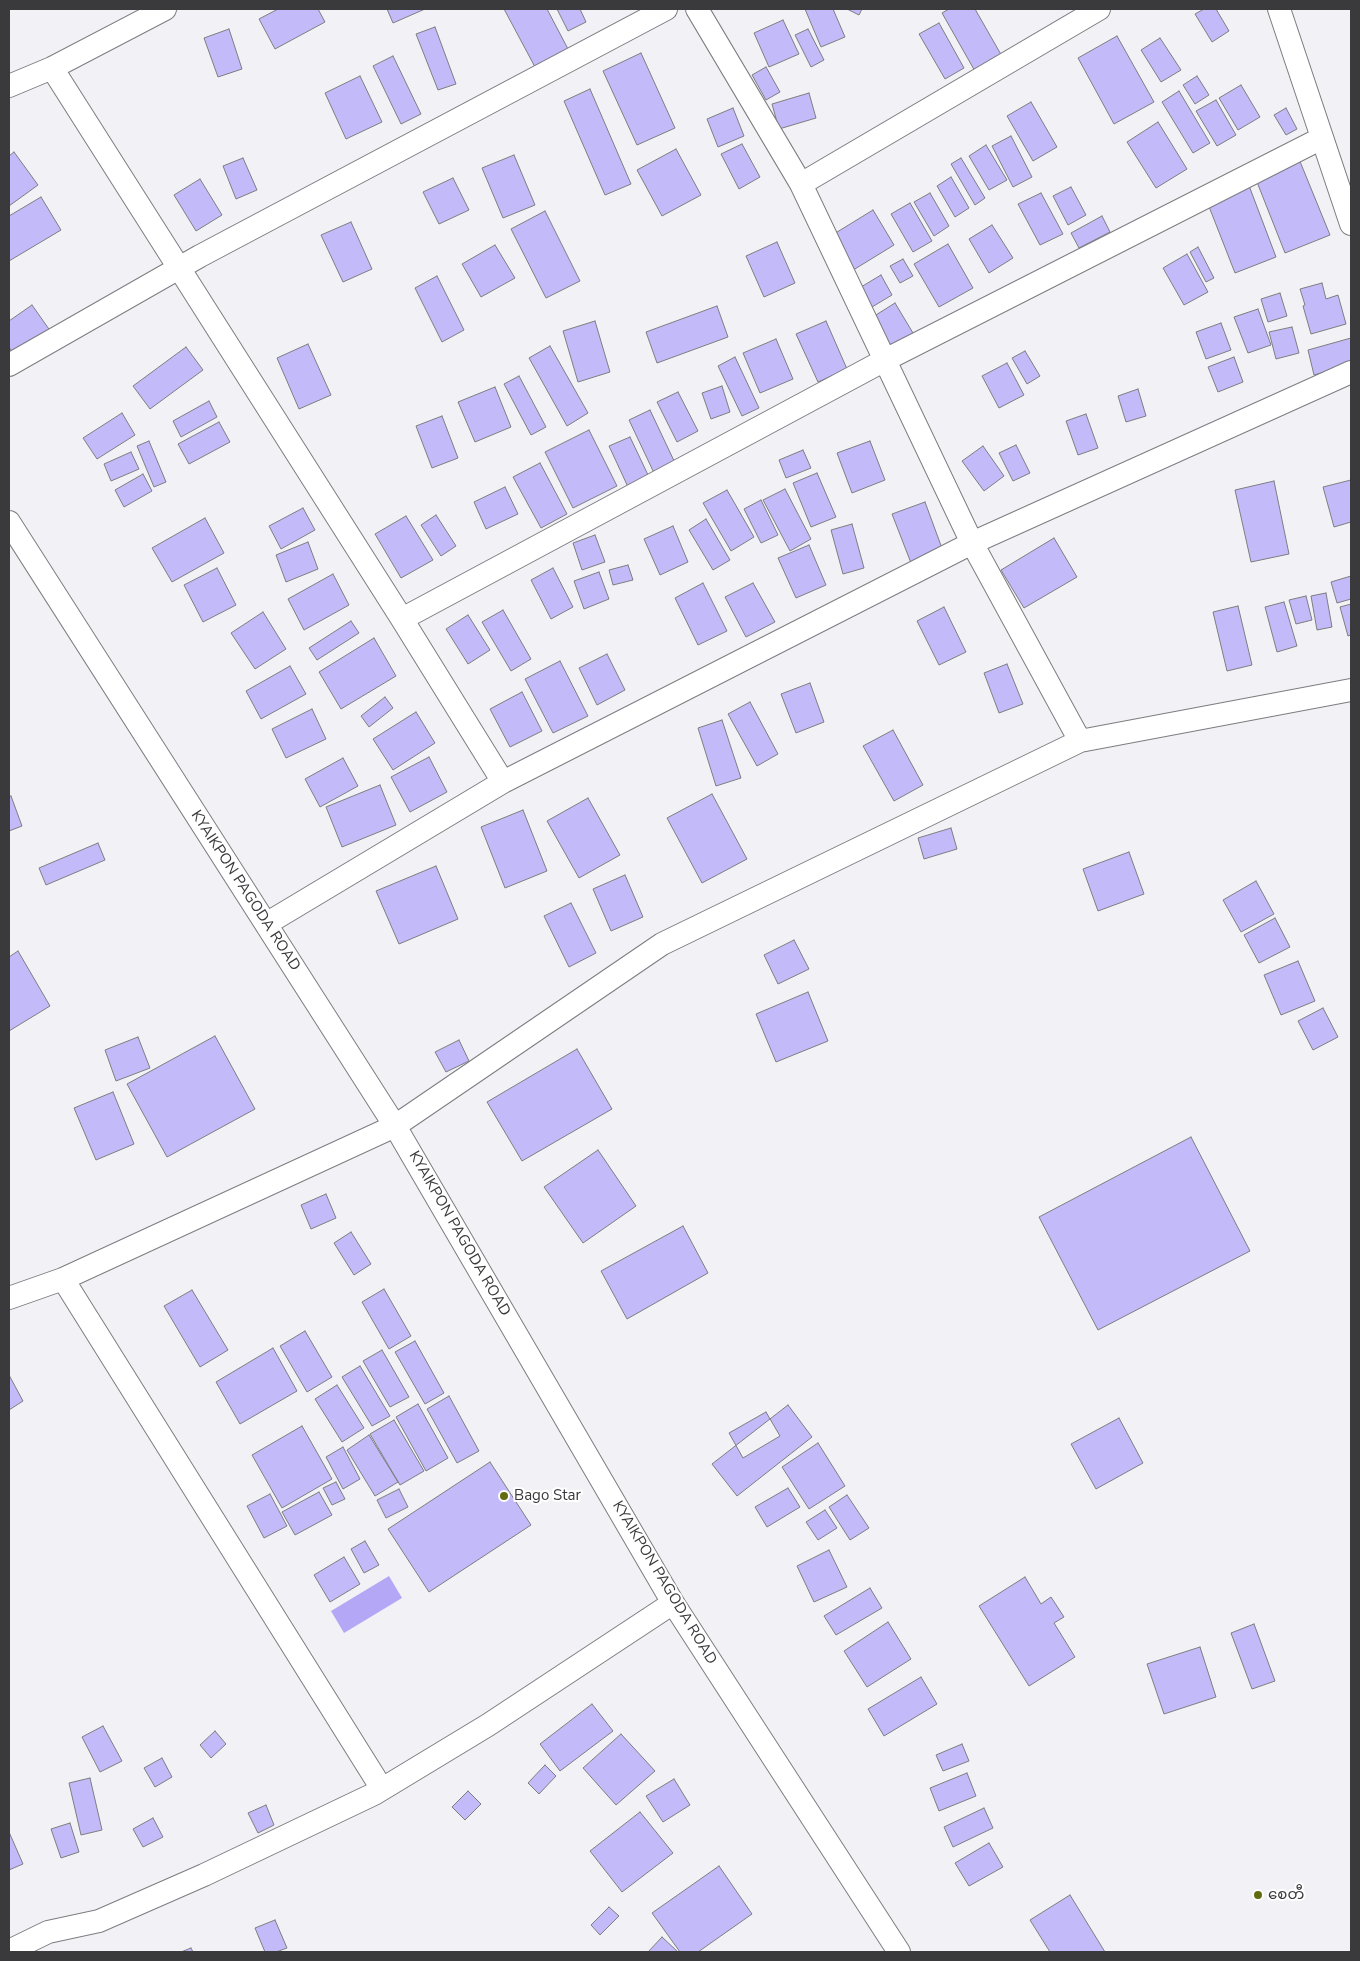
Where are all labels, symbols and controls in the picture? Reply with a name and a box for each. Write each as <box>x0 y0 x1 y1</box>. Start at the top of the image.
street label: KYAIKPON PAGODA ROAD <box>186 807 304 975</box>
street label: KYAIKPON PAGODA ROAD <box>404 1148 514 1320</box>
place label: Bago Star <box>514 1487 581 1505</box>
marker: Bago Star <box>498 1490 510 1502</box>
street label: KYAIKPON PAGODA ROAD <box>608 1498 720 1668</box>
place label: စေတီ <box>1268 1886 1304 1904</box>
marker: စေတီ <box>1252 1889 1264 1901</box>

